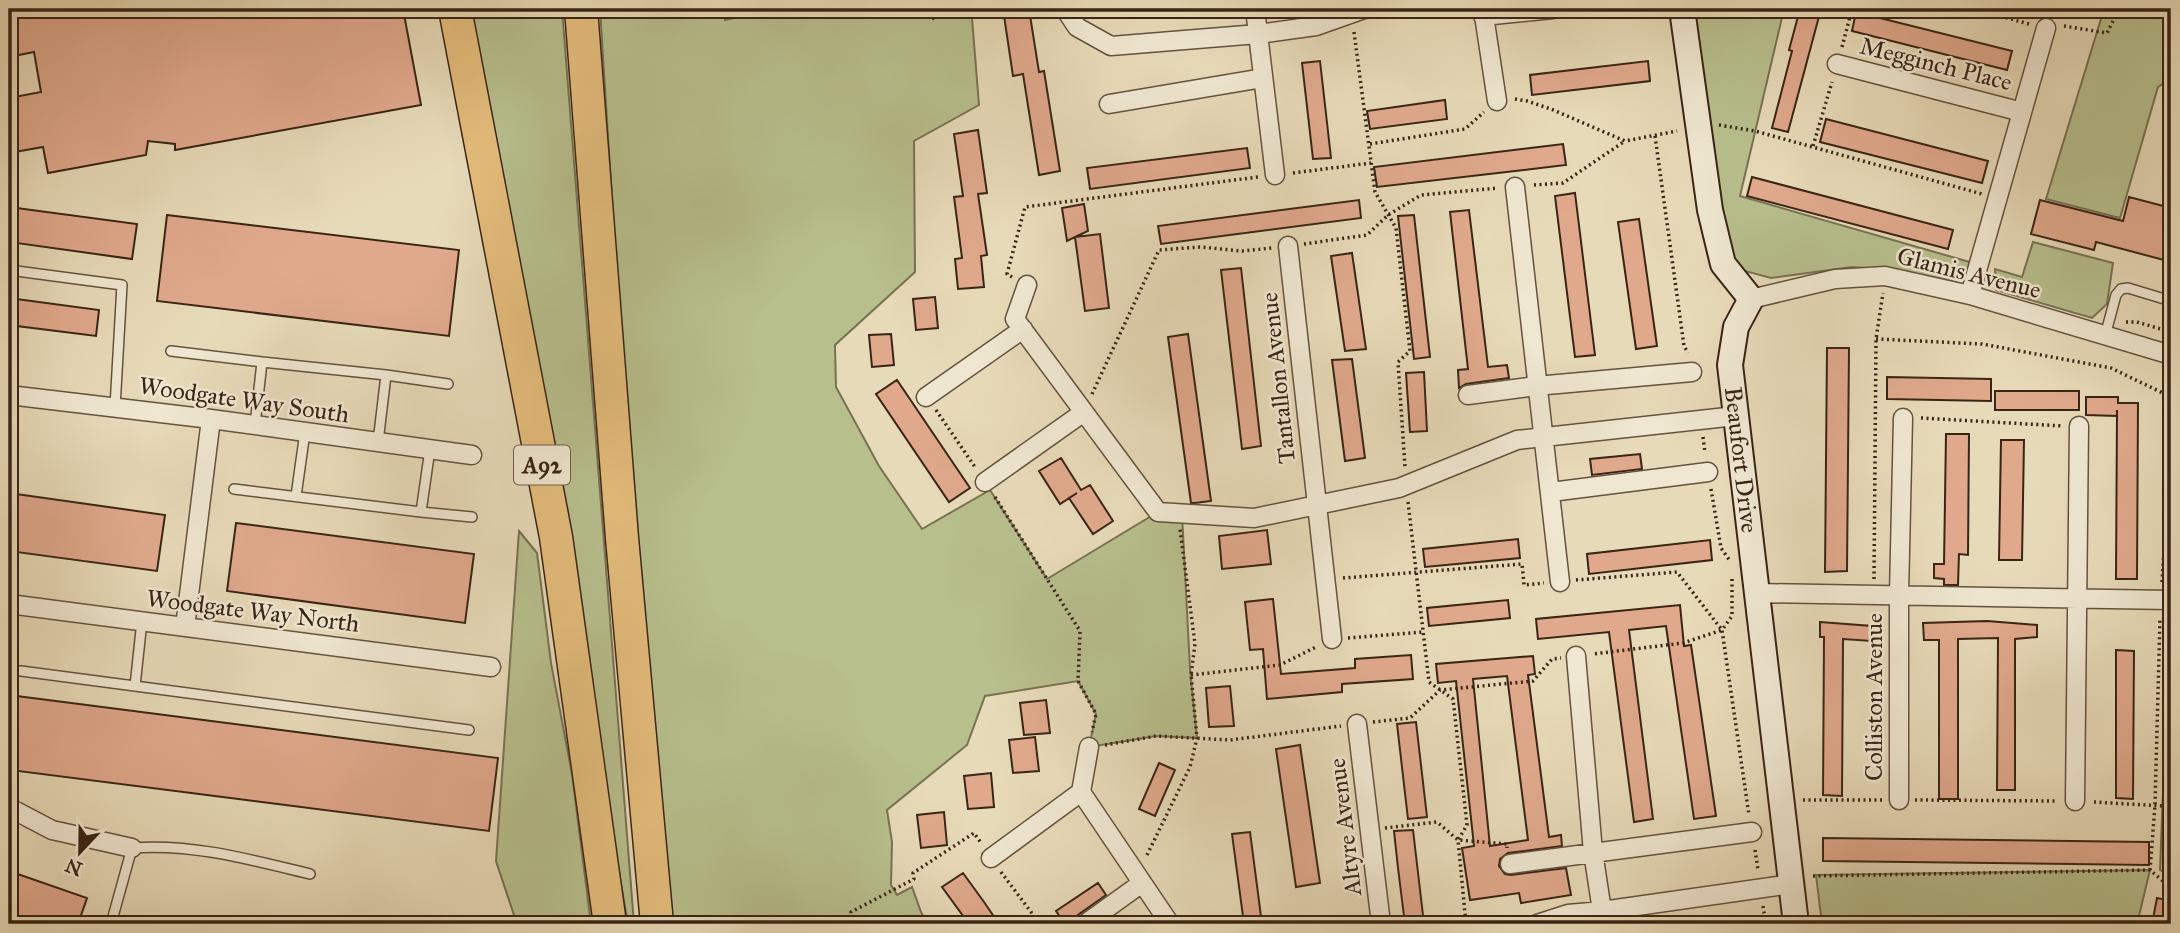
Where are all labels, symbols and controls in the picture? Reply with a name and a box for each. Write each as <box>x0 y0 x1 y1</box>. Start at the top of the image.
street label: Megginch Place <box>1857 31 2015 97</box>
street label: Glamis Avenue <box>1894 241 2044 305</box>
street label: Tantallon Avenue <box>1254 291 1302 465</box>
street label: Woodgate Way South <box>137 370 351 430</box>
street label: Beaufort Drive <box>1718 385 1765 535</box>
road number: A92 <box>514 446 570 485</box>
street label: Woodgate Way North <box>145 583 361 639</box>
street label: Colliston Avenue <box>1859 613 1889 781</box>
street label: Altyre Avenue <box>1322 757 1368 898</box>
north arrow <box>46 818 116 888</box>
text: N <box>62 854 86 881</box>

